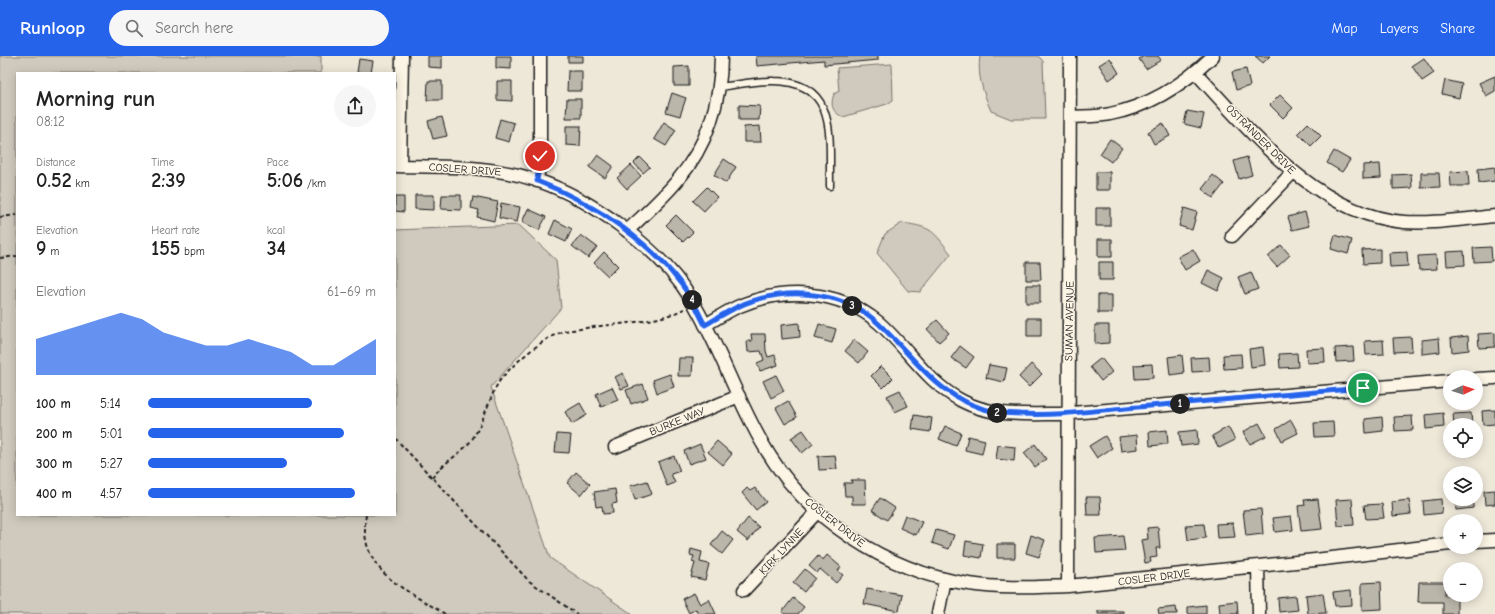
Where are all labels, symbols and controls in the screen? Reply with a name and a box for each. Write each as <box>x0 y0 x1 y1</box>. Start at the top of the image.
search box <box>109 10 389 46</box>
text: Runloop <box>20 17 85 39</box>
icon: search <box>123 17 145 39</box>
text: Search here <box>155 19 233 37</box>
text: Map <box>1331 20 1358 37</box>
text: Layers <box>1380 20 1418 37</box>
text: Share <box>1440 20 1475 37</box>
button: share <box>334 85 376 127</box>
text: Morning run <box>36 86 155 112</box>
street label: OSTRANDER DRIVE <box>1223 102 1298 177</box>
text: 08:12 <box>36 114 65 129</box>
pin <box>523 139 557 173</box>
icon: check <box>529 145 551 167</box>
text: Distance <box>36 156 75 169</box>
text: Time <box>151 156 174 169</box>
text: Pace <box>267 156 289 169</box>
street label: COSLER DRIVE <box>428 160 502 179</box>
text: 0.52 <box>36 169 72 192</box>
text: 2:39 <box>151 169 186 192</box>
text: 5:06 <box>267 169 303 192</box>
text: km <box>72 177 90 190</box>
text: /km <box>303 177 326 190</box>
text: Elevation <box>36 224 78 237</box>
text: Heart rate <box>151 224 200 237</box>
text: kcal <box>267 224 285 237</box>
text: 9 <box>36 237 46 260</box>
text: 155 <box>151 237 180 260</box>
text: 34 <box>267 237 286 260</box>
text: m <box>46 245 59 258</box>
text: bpm <box>180 245 205 258</box>
street label: SUMAN AVENUE <box>1062 280 1077 361</box>
text: Elevation <box>36 284 86 299</box>
text: 61–69 m <box>327 284 376 299</box>
pin: 4 <box>682 290 702 310</box>
text: 4 <box>689 293 695 306</box>
pin: 3 <box>842 296 862 316</box>
text: 3 <box>849 299 855 312</box>
north arrow <box>1443 370 1483 410</box>
map controls <box>1443 370 1483 602</box>
pin <box>1346 371 1380 405</box>
icon: arrive <box>1352 377 1374 399</box>
pin: 1 <box>1170 394 1190 414</box>
text: 100 m <box>36 396 71 411</box>
text: 5:14 <box>100 396 121 411</box>
text: 1 <box>1178 397 1182 410</box>
pin: 2 <box>987 403 1007 423</box>
street label: BURKE WAY <box>648 404 707 438</box>
text: 2 <box>994 406 1000 419</box>
button: locate <box>1443 418 1483 458</box>
text: 200 m <box>36 426 72 441</box>
text: 5:01 <box>100 426 122 441</box>
text: 300 m <box>36 456 72 471</box>
text: 5:27 <box>100 456 122 471</box>
button: layers <box>1443 466 1483 506</box>
text: 400 m <box>36 486 72 501</box>
text: 4:57 <box>100 486 122 501</box>
street label: COSLER DRIVE <box>802 495 868 550</box>
button: + <box>1443 514 1483 554</box>
street label: KIRK LYNNE <box>756 525 807 577</box>
button: − <box>1443 562 1483 602</box>
street label: COSLER DRIVE <box>1117 567 1191 588</box>

